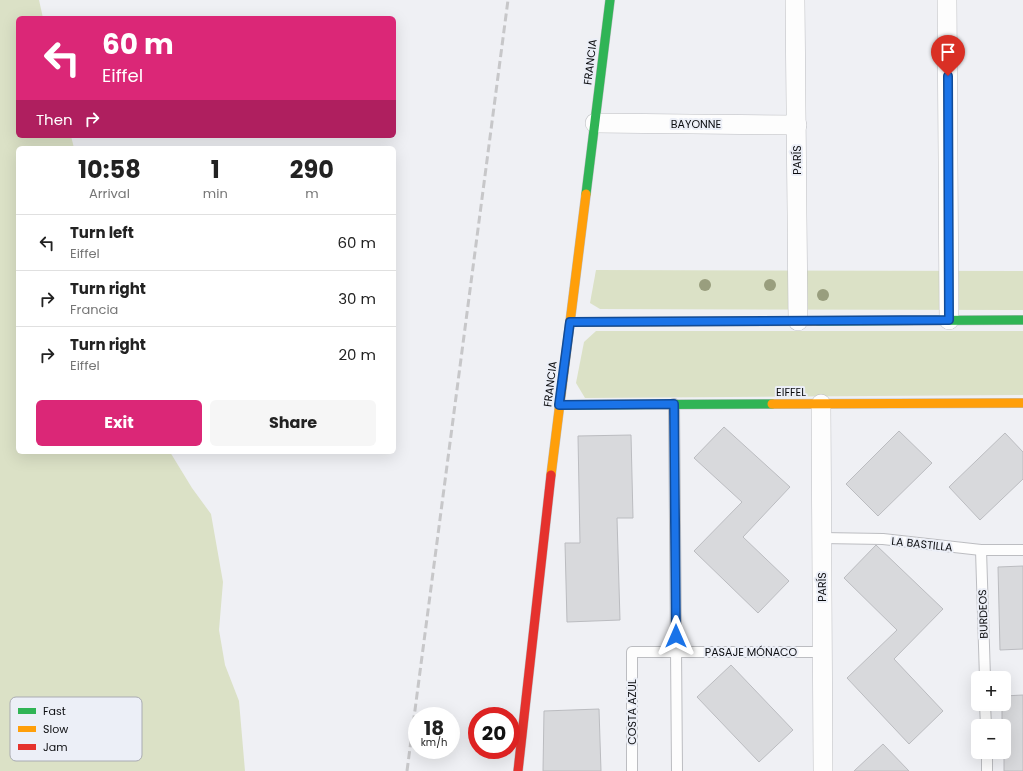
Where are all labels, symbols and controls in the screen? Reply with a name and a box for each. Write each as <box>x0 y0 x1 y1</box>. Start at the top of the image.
text: 60 m <box>102 25 174 64</box>
icon: left <box>36 32 88 84</box>
pin <box>931 35 965 76</box>
street label: FRANCIA <box>579 38 601 86</box>
icon: arrive <box>937 41 959 63</box>
text: Eiffel <box>102 63 143 88</box>
icon: right <box>81 108 103 130</box>
text: Then <box>36 109 73 130</box>
street label: BAYONNE <box>671 116 721 132</box>
street label: PARÍS <box>789 145 805 175</box>
text: 10:58 <box>78 153 141 186</box>
text: 1 <box>211 153 220 186</box>
text: 290 <box>290 153 334 186</box>
text: Arrival <box>89 184 130 203</box>
text: min <box>203 184 228 203</box>
text: m <box>305 184 319 203</box>
text: Turn left <box>70 222 134 243</box>
icon: left <box>36 232 58 254</box>
text: 60 m <box>338 232 376 253</box>
text: Eiffel <box>70 244 100 263</box>
text: Turn right <box>70 278 146 299</box>
icon: right <box>36 288 58 310</box>
text: 30 m <box>338 288 376 309</box>
text: Francia <box>70 300 118 319</box>
text: Turn right <box>70 334 146 355</box>
icon: right <box>36 344 58 366</box>
text: 20 m <box>338 344 376 365</box>
text: Eiffel <box>70 356 100 375</box>
street label: FRANCIA <box>539 360 561 408</box>
street label: EIFFEL <box>776 384 806 400</box>
button: Exit <box>36 400 202 446</box>
button: Share <box>210 400 376 446</box>
street label: LA BASTILLA <box>891 533 954 555</box>
street label: PARÍS <box>814 572 830 602</box>
street label: BURDEOS <box>974 589 992 639</box>
position arrow <box>655 615 697 657</box>
street label: PASAJE MÓNACO <box>705 644 798 660</box>
map controls <box>971 671 1011 759</box>
button: + <box>971 671 1011 711</box>
street label: COSTA AZUL <box>624 679 640 745</box>
legend <box>10 697 142 761</box>
text: Fast <box>43 703 66 719</box>
speed limit sign: 20 <box>468 707 520 759</box>
text: 18 <box>424 714 444 742</box>
button: − <box>971 719 1011 759</box>
text: Slow <box>43 721 68 737</box>
text: km/h <box>421 735 447 750</box>
text: Jam <box>43 739 68 755</box>

